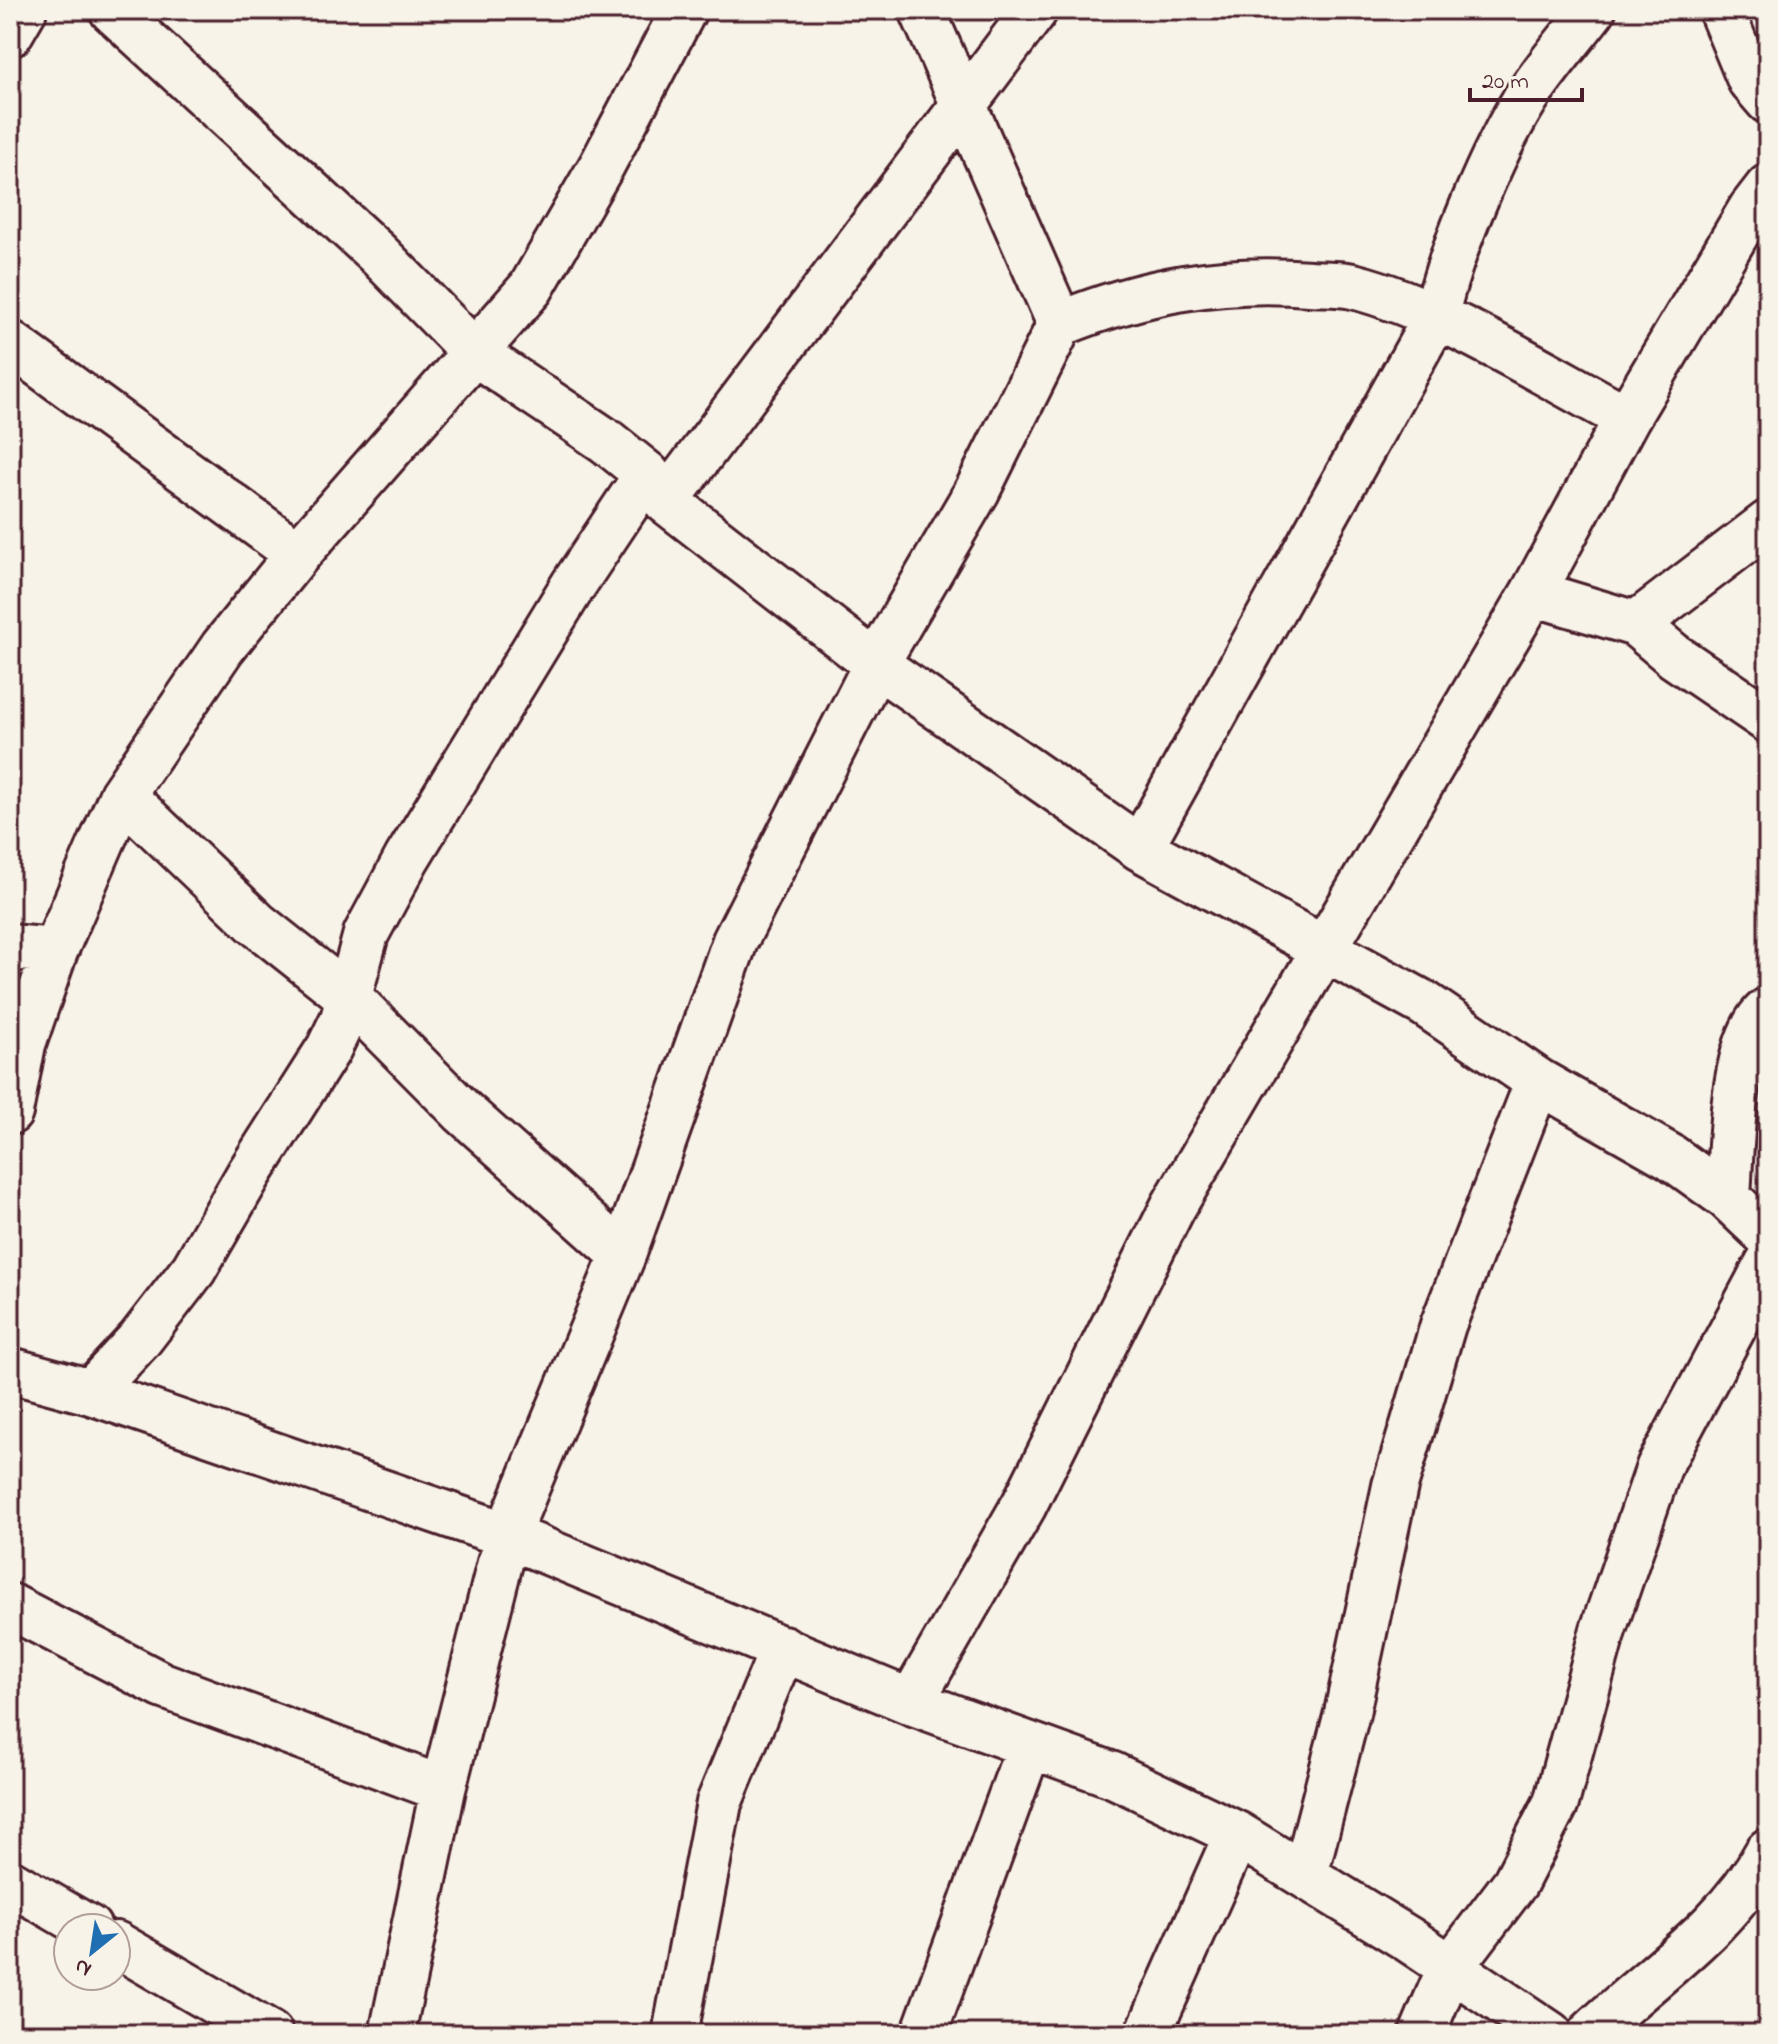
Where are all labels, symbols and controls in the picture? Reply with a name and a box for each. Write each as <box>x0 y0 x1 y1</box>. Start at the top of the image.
scale bar <box>1470 52 1582 102</box>
text: 20 m <box>1482 65 1529 100</box>
north arrow <box>52 1912 132 1992</box>
text: N <box>69 1949 98 1984</box>

